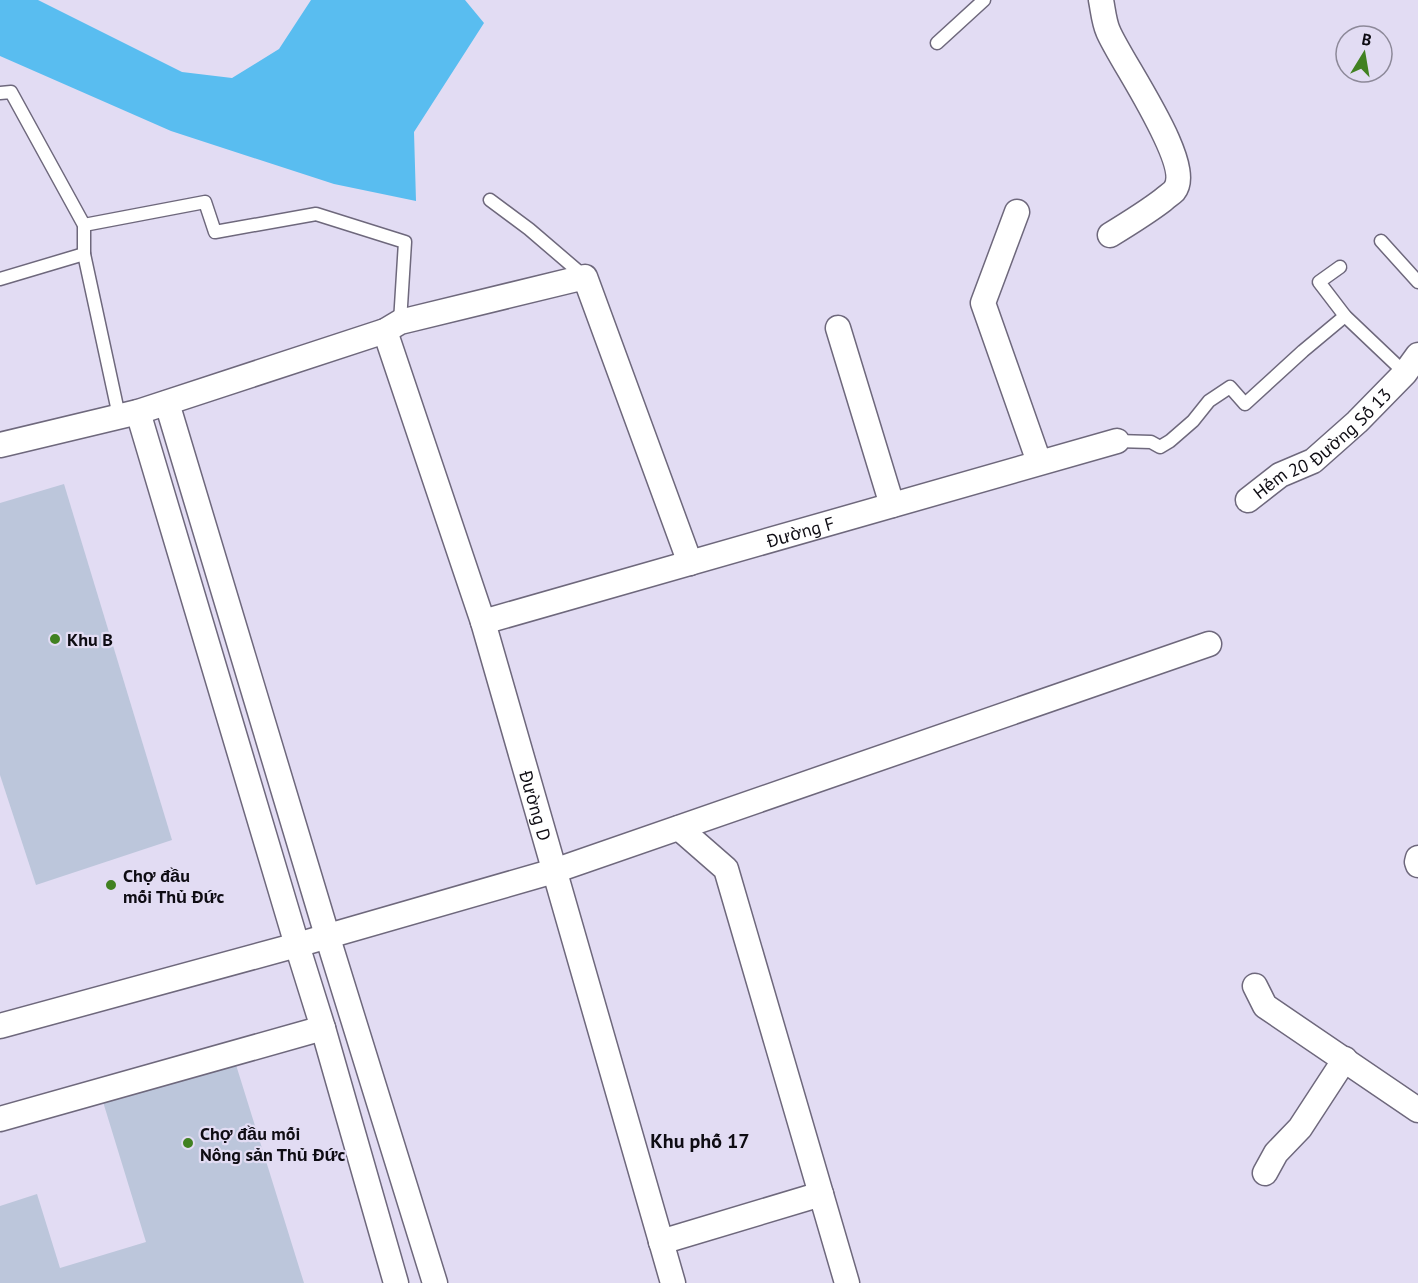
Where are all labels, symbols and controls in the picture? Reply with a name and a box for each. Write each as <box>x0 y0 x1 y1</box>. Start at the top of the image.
north arrow <box>1334 24 1394 84</box>
text: B <box>1360 29 1373 50</box>
street label: Hẻm 20 Đường Số 13 <box>1248 383 1396 503</box>
street label: Đường F <box>763 511 837 552</box>
place label: Khu B <box>67 628 113 651</box>
marker: Khu B <box>48 632 62 646</box>
street label: Đường D <box>514 767 557 843</box>
place label: Chợ đầu mối Thủ Đức <box>123 864 225 908</box>
marker: Chợ đầu mối Thủ Đức <box>104 878 118 892</box>
place label: Chợ đầu mối Nông sản Thủ Đức <box>200 1122 345 1166</box>
district label: Khu phố 17 <box>650 1128 750 1154</box>
marker: Chợ đầu mối Nông sản Thủ Đức <box>181 1136 195 1150</box>

